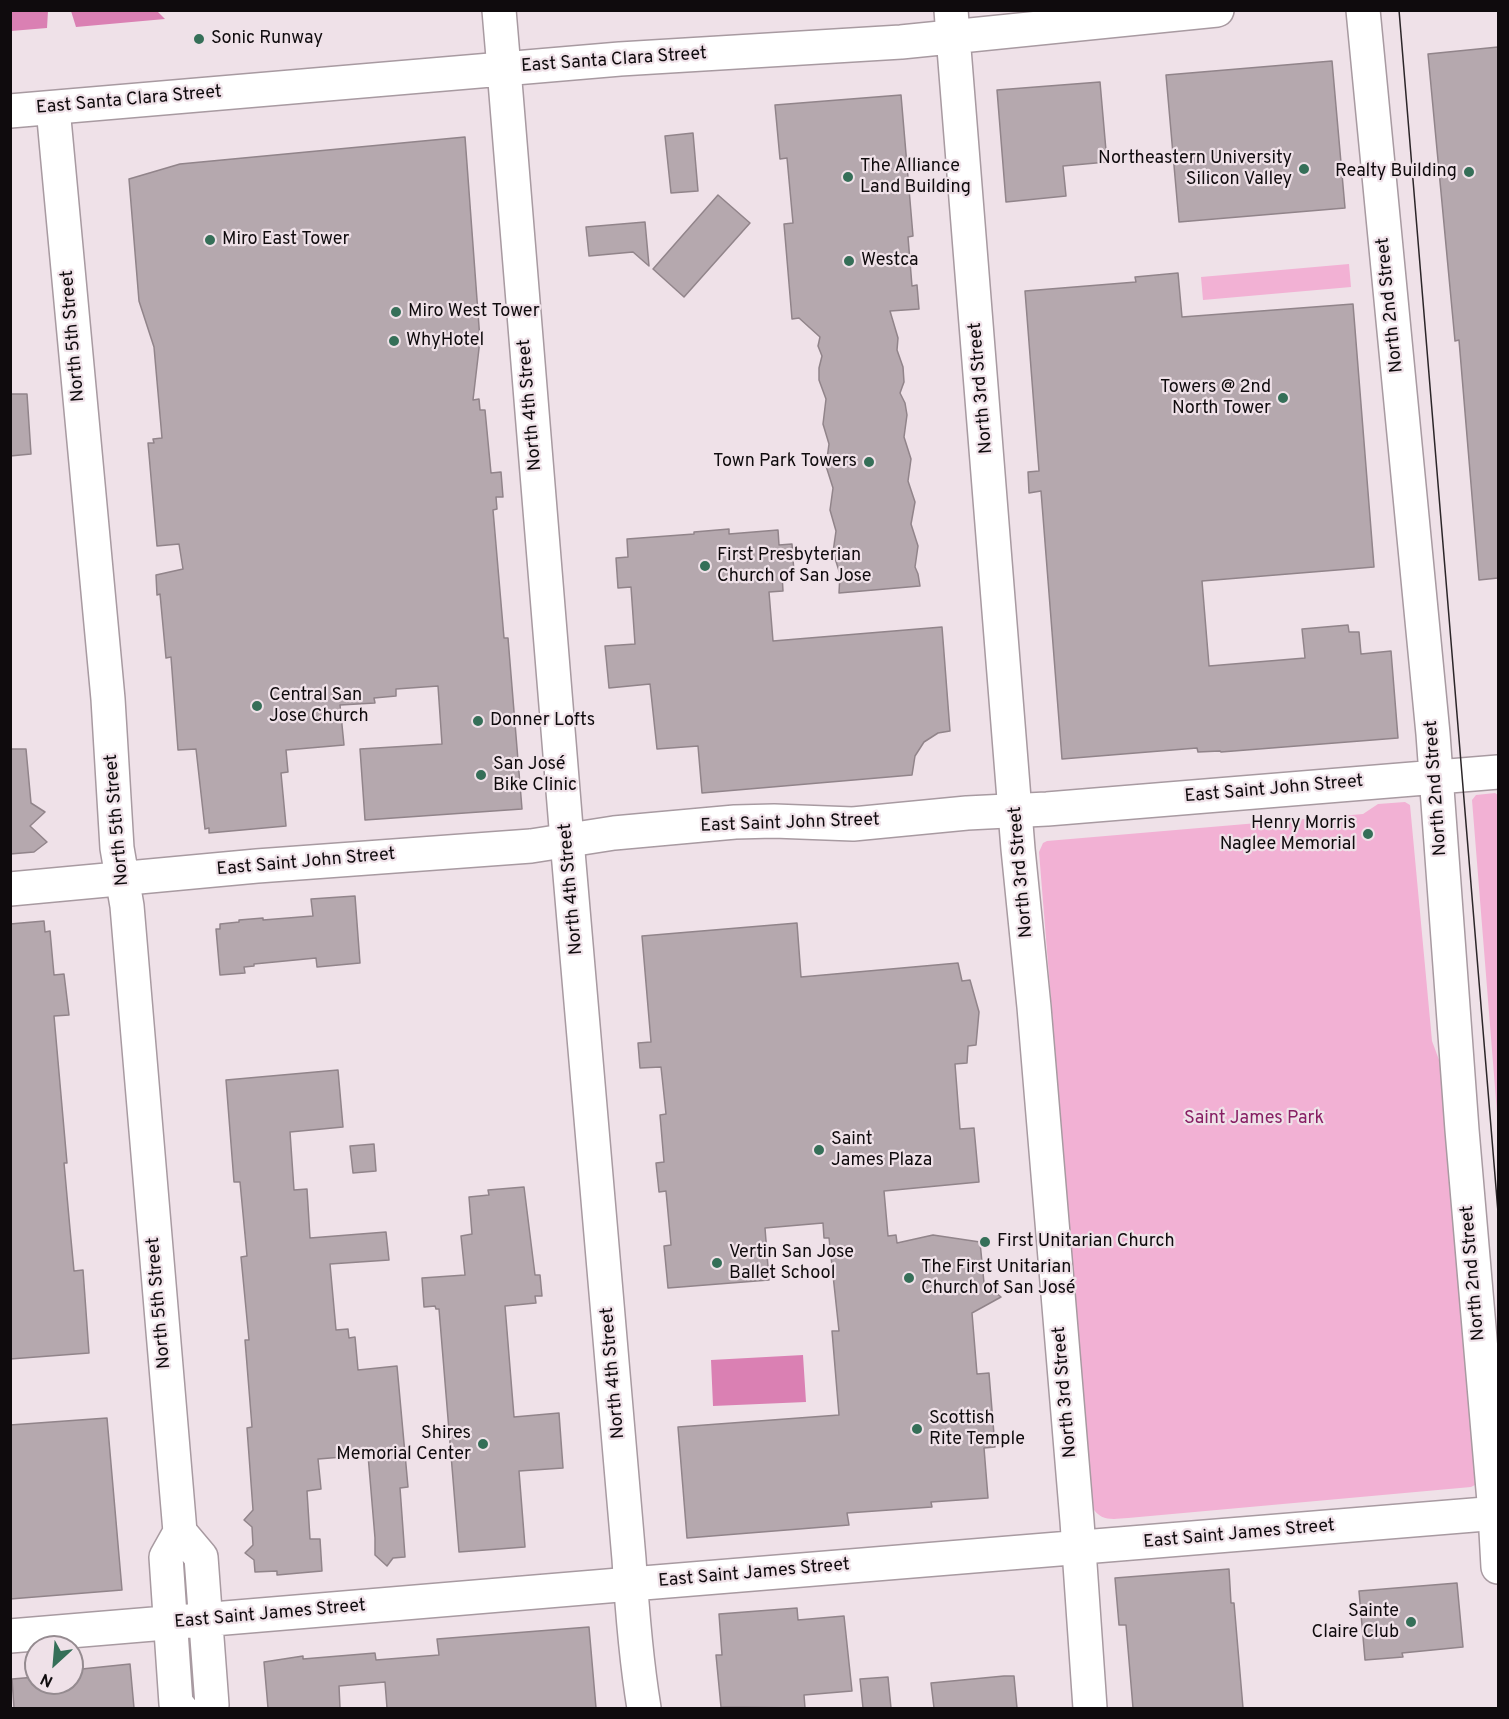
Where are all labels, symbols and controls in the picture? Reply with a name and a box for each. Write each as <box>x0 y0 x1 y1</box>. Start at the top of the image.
place label: Sonic Runway <box>211 28 323 50</box>
marker: Sonic Runway <box>192 32 206 46</box>
street label: East Santa Clara Street <box>520 44 708 78</box>
street label: East Santa Clara Street <box>35 82 223 120</box>
place label: Northeastern University Silicon Valley <box>1098 148 1292 190</box>
place label: The Alliance Land Building <box>860 156 971 198</box>
place label: Realty Building <box>1335 161 1457 183</box>
marker: Northeastern University Silicon Valley <box>1297 162 1311 176</box>
marker: Realty Building <box>1462 165 1476 179</box>
marker: The Alliance Land Building <box>841 170 855 184</box>
place label: Miro East Tower <box>222 229 350 251</box>
marker: Miro East Tower <box>203 233 217 247</box>
street label: North 2nd Street <box>1373 236 1409 374</box>
place label: Westca <box>861 250 918 272</box>
marker: Westca <box>842 254 856 268</box>
street label: North 5th Street <box>57 269 91 403</box>
place label: Miro West Tower <box>408 301 540 323</box>
marker: Miro West Tower <box>389 305 403 319</box>
street label: North 3rd Street <box>965 321 999 455</box>
place label: WhyHotel <box>406 330 484 352</box>
marker: WhyHotel <box>387 334 401 348</box>
street label: North 4th Street <box>514 338 548 472</box>
place label: Towers @ 2nd North Tower <box>1160 377 1271 420</box>
marker: Towers @ 2nd North Tower <box>1276 391 1290 405</box>
place label: Town Park Towers <box>713 451 857 473</box>
marker: Town Park Towers <box>862 455 876 469</box>
place label: First Presbyterian Church of San Jose <box>717 545 872 588</box>
marker: First Presbyterian Church of San Jose <box>698 559 712 573</box>
place label: Central San Jose Church <box>269 685 369 728</box>
marker: Central San Jose Church <box>250 699 264 713</box>
place label: Donner Lofts <box>490 710 595 732</box>
marker: Donner Lofts <box>471 714 485 728</box>
street label: North 2nd Street <box>1421 719 1453 857</box>
street label: North 5th Street <box>101 753 135 887</box>
place label: San José Bike Clinic <box>493 754 577 796</box>
marker: San José Bike Clinic <box>474 768 488 782</box>
street label: East Saint John Street <box>1184 771 1364 809</box>
street label: North 3rd Street <box>1005 805 1039 939</box>
street label: East Saint John Street <box>700 810 880 838</box>
place label: Henry Morris Naglee Memorial <box>1220 813 1356 856</box>
street label: North 4th Street <box>555 822 589 956</box>
marker: Henry Morris Naglee Memorial <box>1361 827 1375 841</box>
street label: East Saint John Street <box>216 844 396 882</box>
park label: Saint James Park <box>1184 1108 1324 1130</box>
place label: Saint James Plaza <box>831 1129 932 1172</box>
marker: Saint James Plaza <box>812 1143 826 1157</box>
street label: North 2nd Street <box>1457 1204 1491 1342</box>
place label: First Unitarian Church <box>997 1231 1175 1253</box>
marker: First Unitarian Church <box>978 1235 992 1249</box>
street label: North 5th Street <box>143 1236 177 1370</box>
place label: Vertin San Jose Ballet School <box>729 1242 854 1284</box>
marker: Vertin San Jose Ballet School <box>710 1256 724 1270</box>
place label: The First Unitarian Church of San José <box>921 1257 1076 1300</box>
marker: The First Unitarian Church of San José <box>902 1271 916 1285</box>
street label: North 4th Street <box>597 1306 631 1440</box>
street label: North 3rd Street <box>1049 1325 1083 1459</box>
place label: Scottish Rite Temple <box>929 1408 1025 1450</box>
marker: Scottish Rite Temple <box>910 1422 924 1436</box>
place label: Shires Memorial Center <box>336 1423 471 1466</box>
marker: Shires Memorial Center <box>476 1437 490 1451</box>
street label: East Saint James Street <box>1142 1516 1336 1554</box>
street label: East Saint James Street <box>657 1555 851 1593</box>
street label: East Saint James Street <box>173 1596 367 1634</box>
place label: Sainte Claire Club <box>1312 1601 1399 1644</box>
marker: Sainte Claire Club <box>1404 1615 1418 1629</box>
north arrow <box>24 1635 84 1695</box>
text: N <box>37 1668 57 1691</box>

